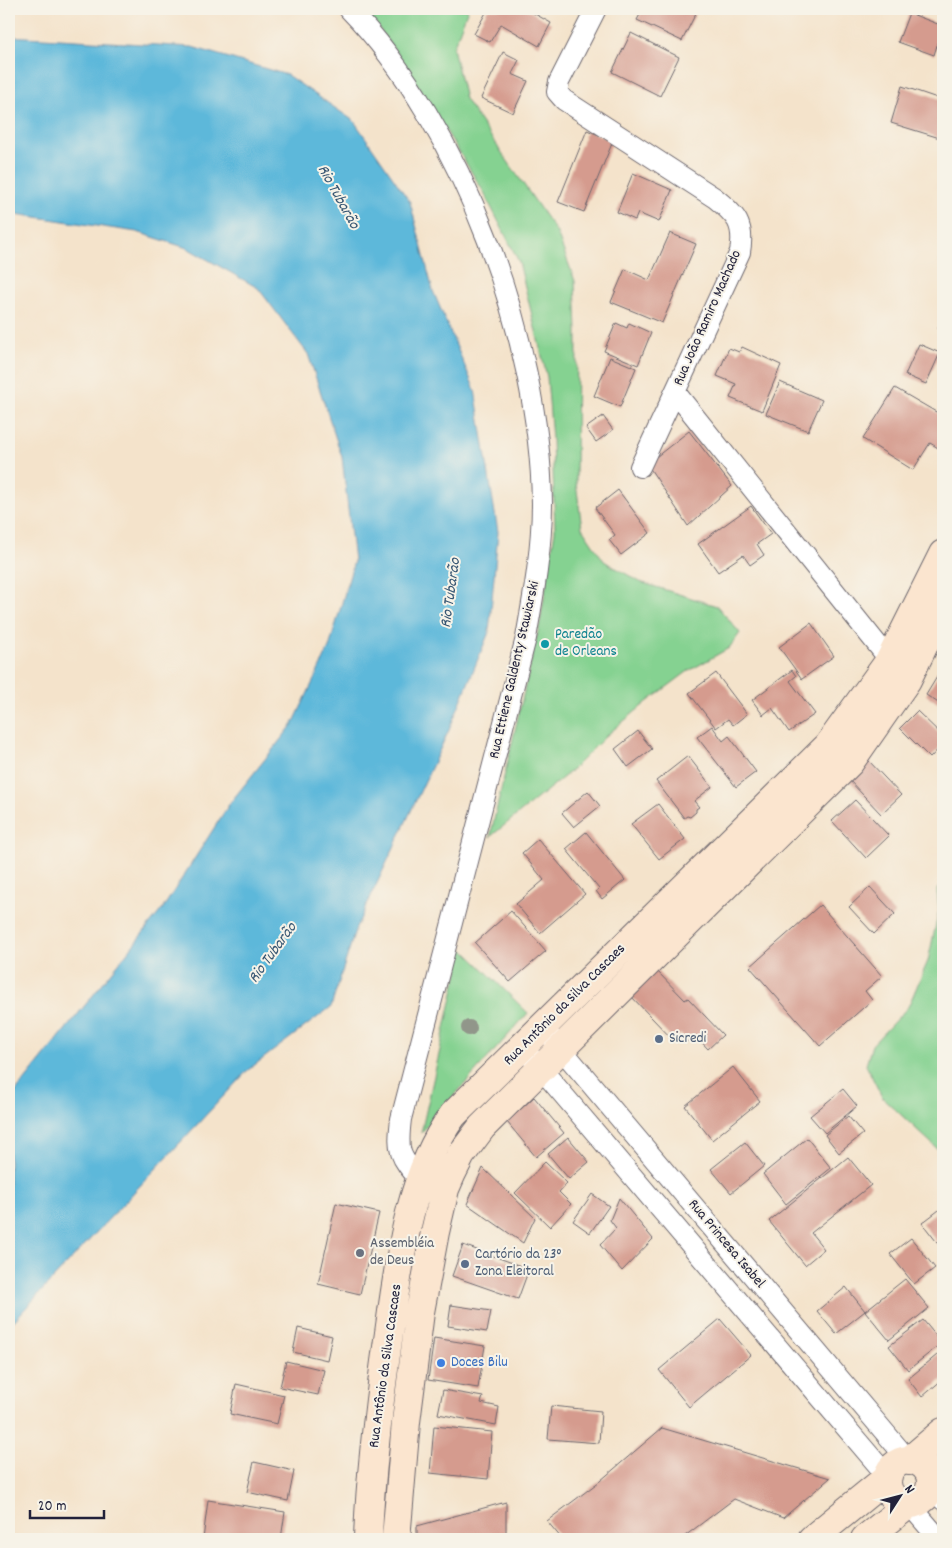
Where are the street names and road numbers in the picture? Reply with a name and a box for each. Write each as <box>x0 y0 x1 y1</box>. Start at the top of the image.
street label: Rua João Ramiro Machado <box>668 246 748 389</box>
street label: Rua Ettiene Galdenty Stawiarski <box>484 579 546 761</box>
street label: Rua Antônio da Silva Cascaes <box>499 939 631 1071</box>
street label: Rua Princesa Isabel <box>682 1195 770 1294</box>
street label: Rua Antônio da Silva Cascaes <box>364 1283 408 1449</box>

